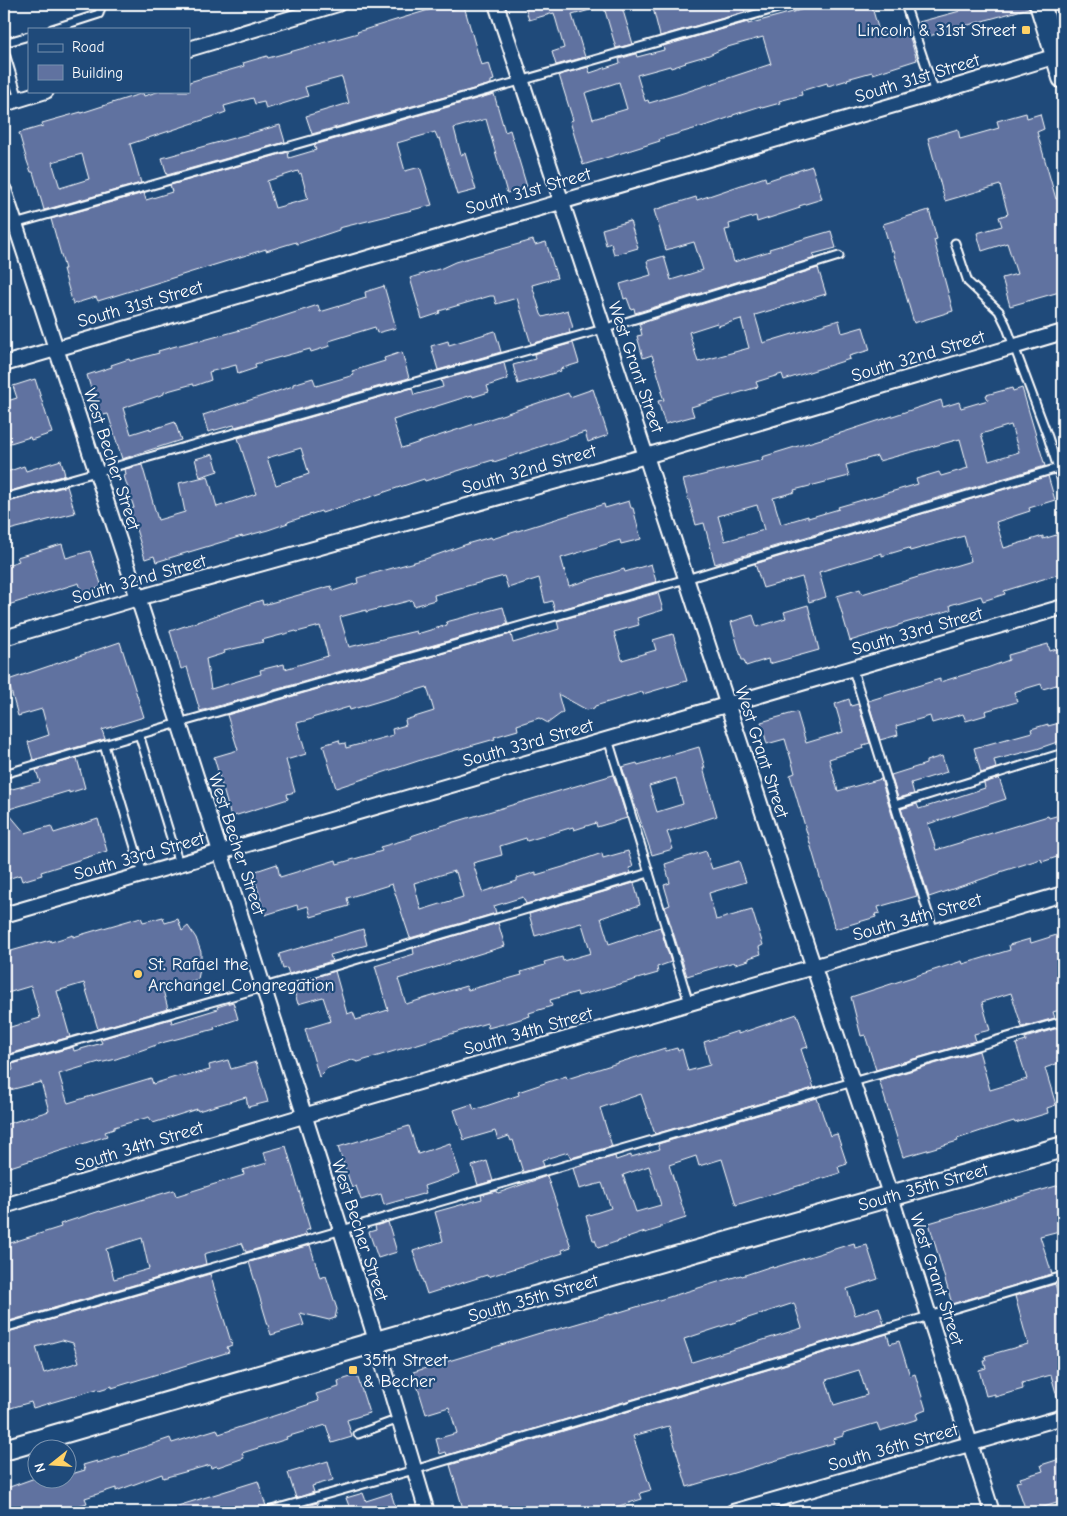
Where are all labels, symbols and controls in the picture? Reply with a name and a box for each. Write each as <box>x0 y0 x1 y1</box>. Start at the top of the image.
place label: Lincoln & 31st Street <box>857 20 1017 41</box>
marker: Lincoln & 31st Street <box>1020 24 1032 36</box>
legend <box>28 28 190 92</box>
text: Road <box>72 38 104 56</box>
street label: South 31st Street <box>852 49 983 107</box>
text: Building <box>72 64 123 82</box>
street label: South 31st Street <box>463 163 594 219</box>
street label: South 31st Street <box>75 276 206 332</box>
street label: West Grant Street <box>603 299 668 436</box>
street label: South 32nd Street <box>849 326 988 387</box>
street label: West Becher Street <box>79 386 145 533</box>
street label: South 32nd Street <box>460 440 599 499</box>
street label: South 32nd Street <box>70 550 209 609</box>
street label: South 33rd Street <box>849 603 986 660</box>
street label: West Grant Street <box>730 684 793 821</box>
street label: South 33rd Street <box>460 715 597 772</box>
street label: West Becher Street <box>204 771 270 918</box>
street label: South 33rd Street <box>71 828 208 885</box>
street label: South 34th Street <box>850 889 985 946</box>
place label: St. Rafael the Archangel Congregation <box>148 954 335 996</box>
marker: St. Rafael the Archangel Congregation <box>132 968 144 980</box>
street label: South 34th Street <box>461 1003 596 1060</box>
street label: South 34th Street <box>72 1117 207 1176</box>
street label: West Becher Street <box>327 1157 393 1304</box>
street label: South 35th Street <box>856 1159 991 1216</box>
street label: West Grant Street <box>905 1211 968 1348</box>
street label: South 35th Street <box>466 1270 601 1327</box>
place label: 35th Street & Becher <box>363 1350 449 1392</box>
marker: 35th Street & Becher <box>347 1364 359 1376</box>
street label: South 36th Street <box>826 1419 961 1476</box>
north arrow <box>28 1438 78 1488</box>
text: N <box>31 1461 50 1475</box>

